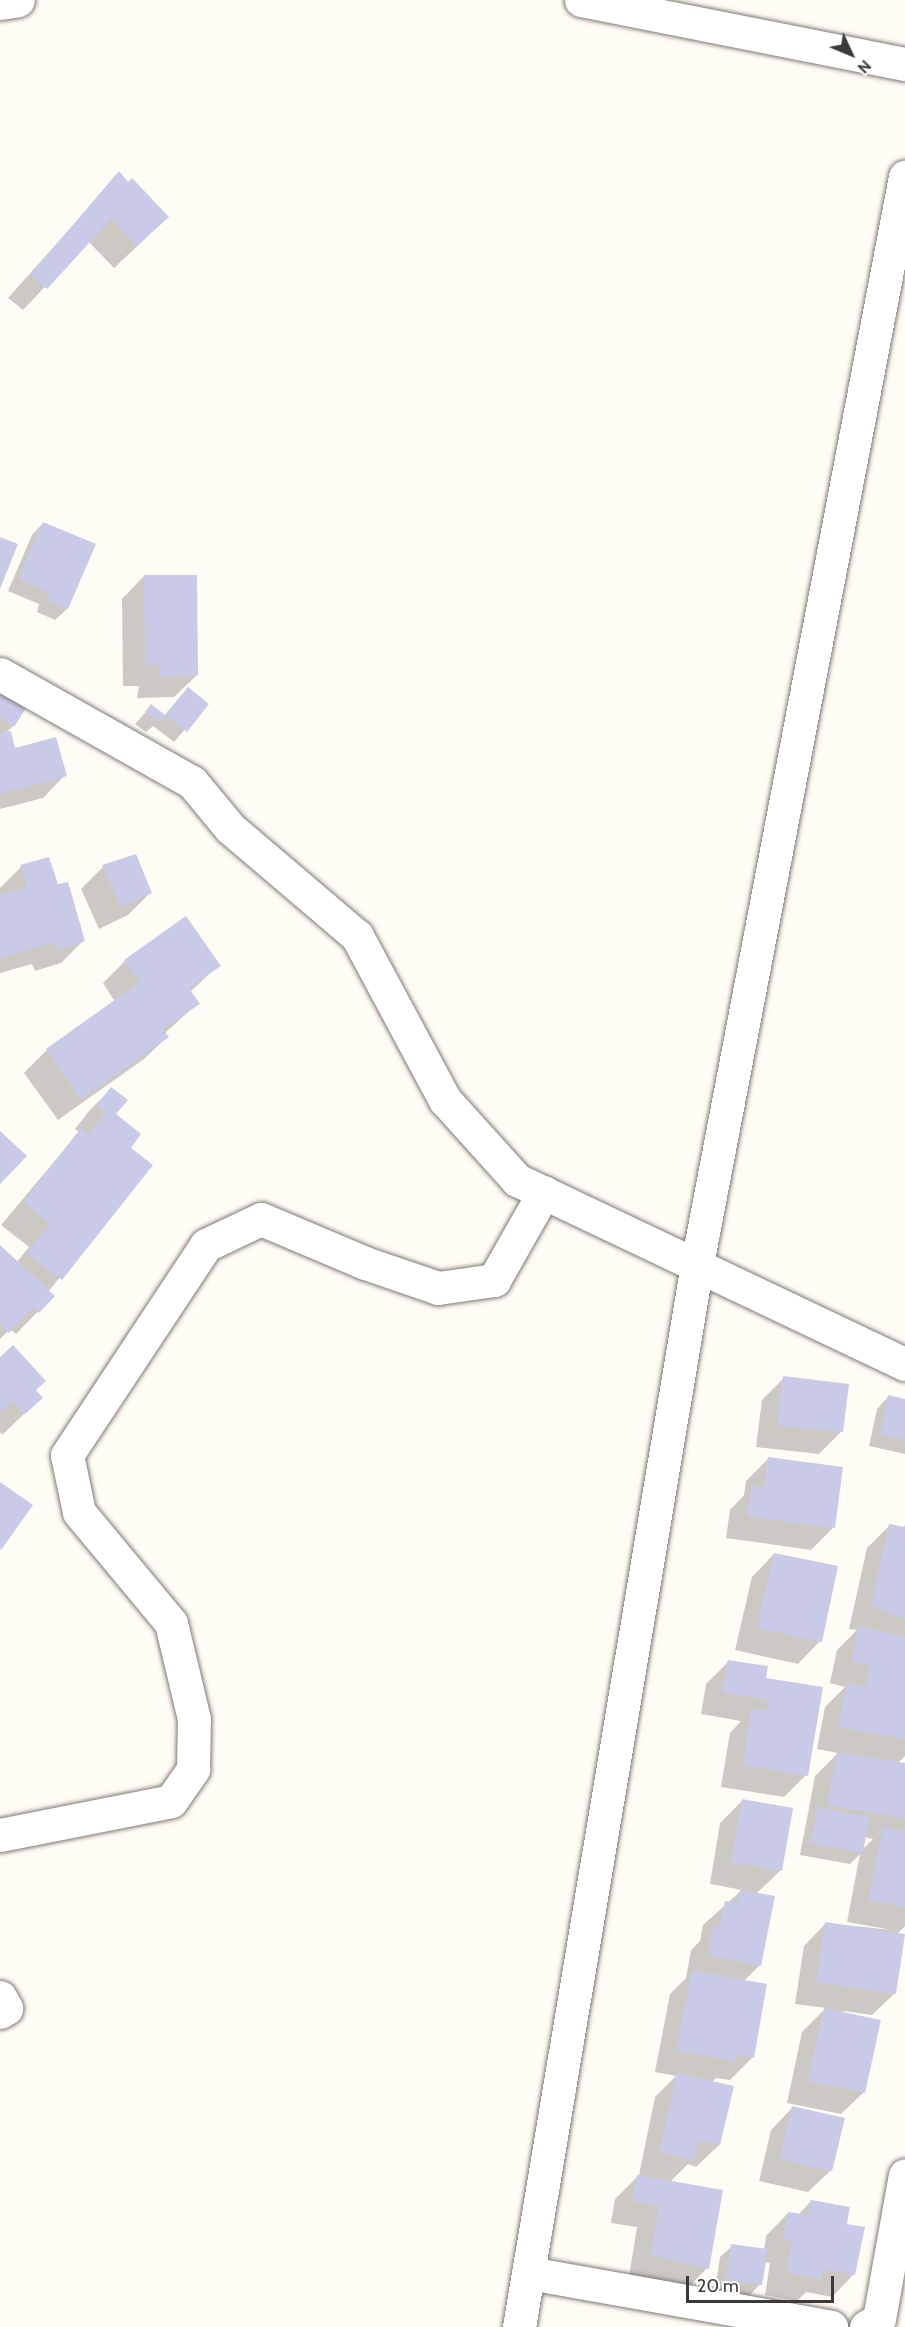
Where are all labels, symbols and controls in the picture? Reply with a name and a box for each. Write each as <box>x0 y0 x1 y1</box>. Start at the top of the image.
north arrow <box>821 24 881 84</box>
text: N <box>854 56 875 78</box>
scale bar <box>689 2264 838 2302</box>
text: 20 m <box>697 2275 739 2297</box>

